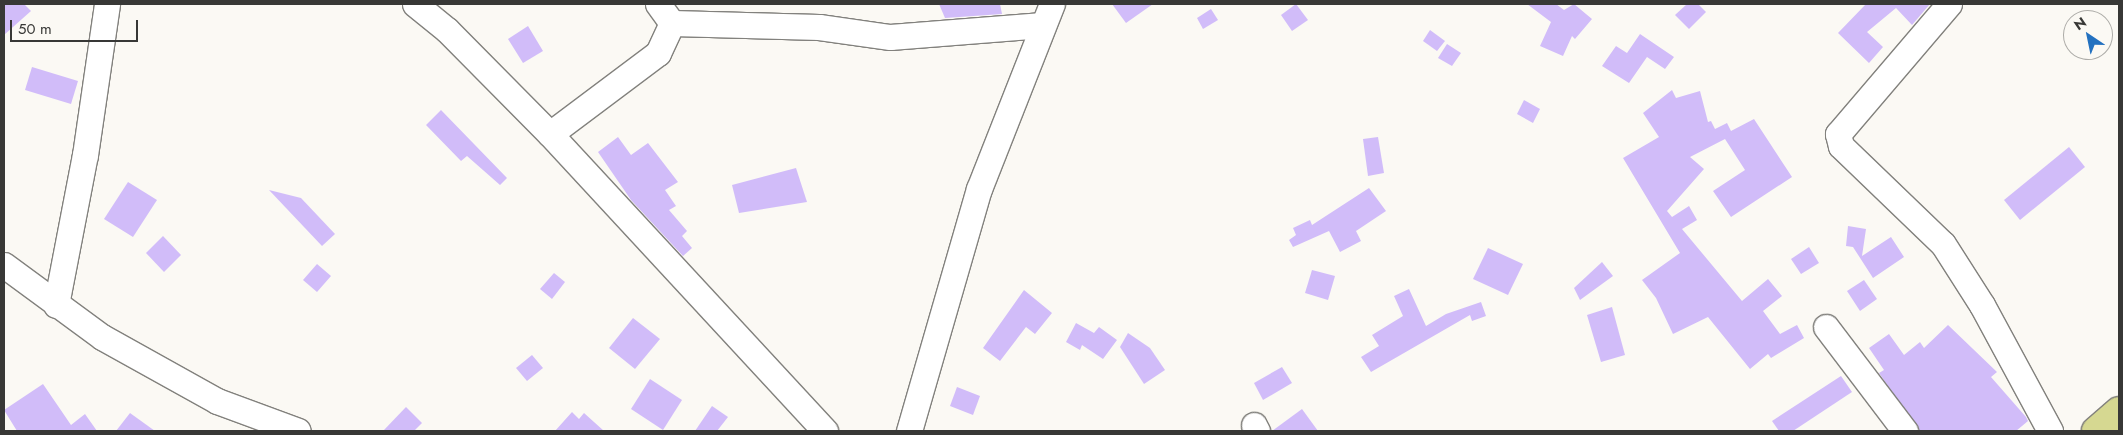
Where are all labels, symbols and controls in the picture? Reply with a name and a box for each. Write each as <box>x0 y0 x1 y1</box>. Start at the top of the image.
scale bar <box>12 10 140 42</box>
north arrow <box>2063 10 2113 60</box>
text: N <box>2070 12 2090 35</box>
text: 50 m <box>18 18 52 40</box>

